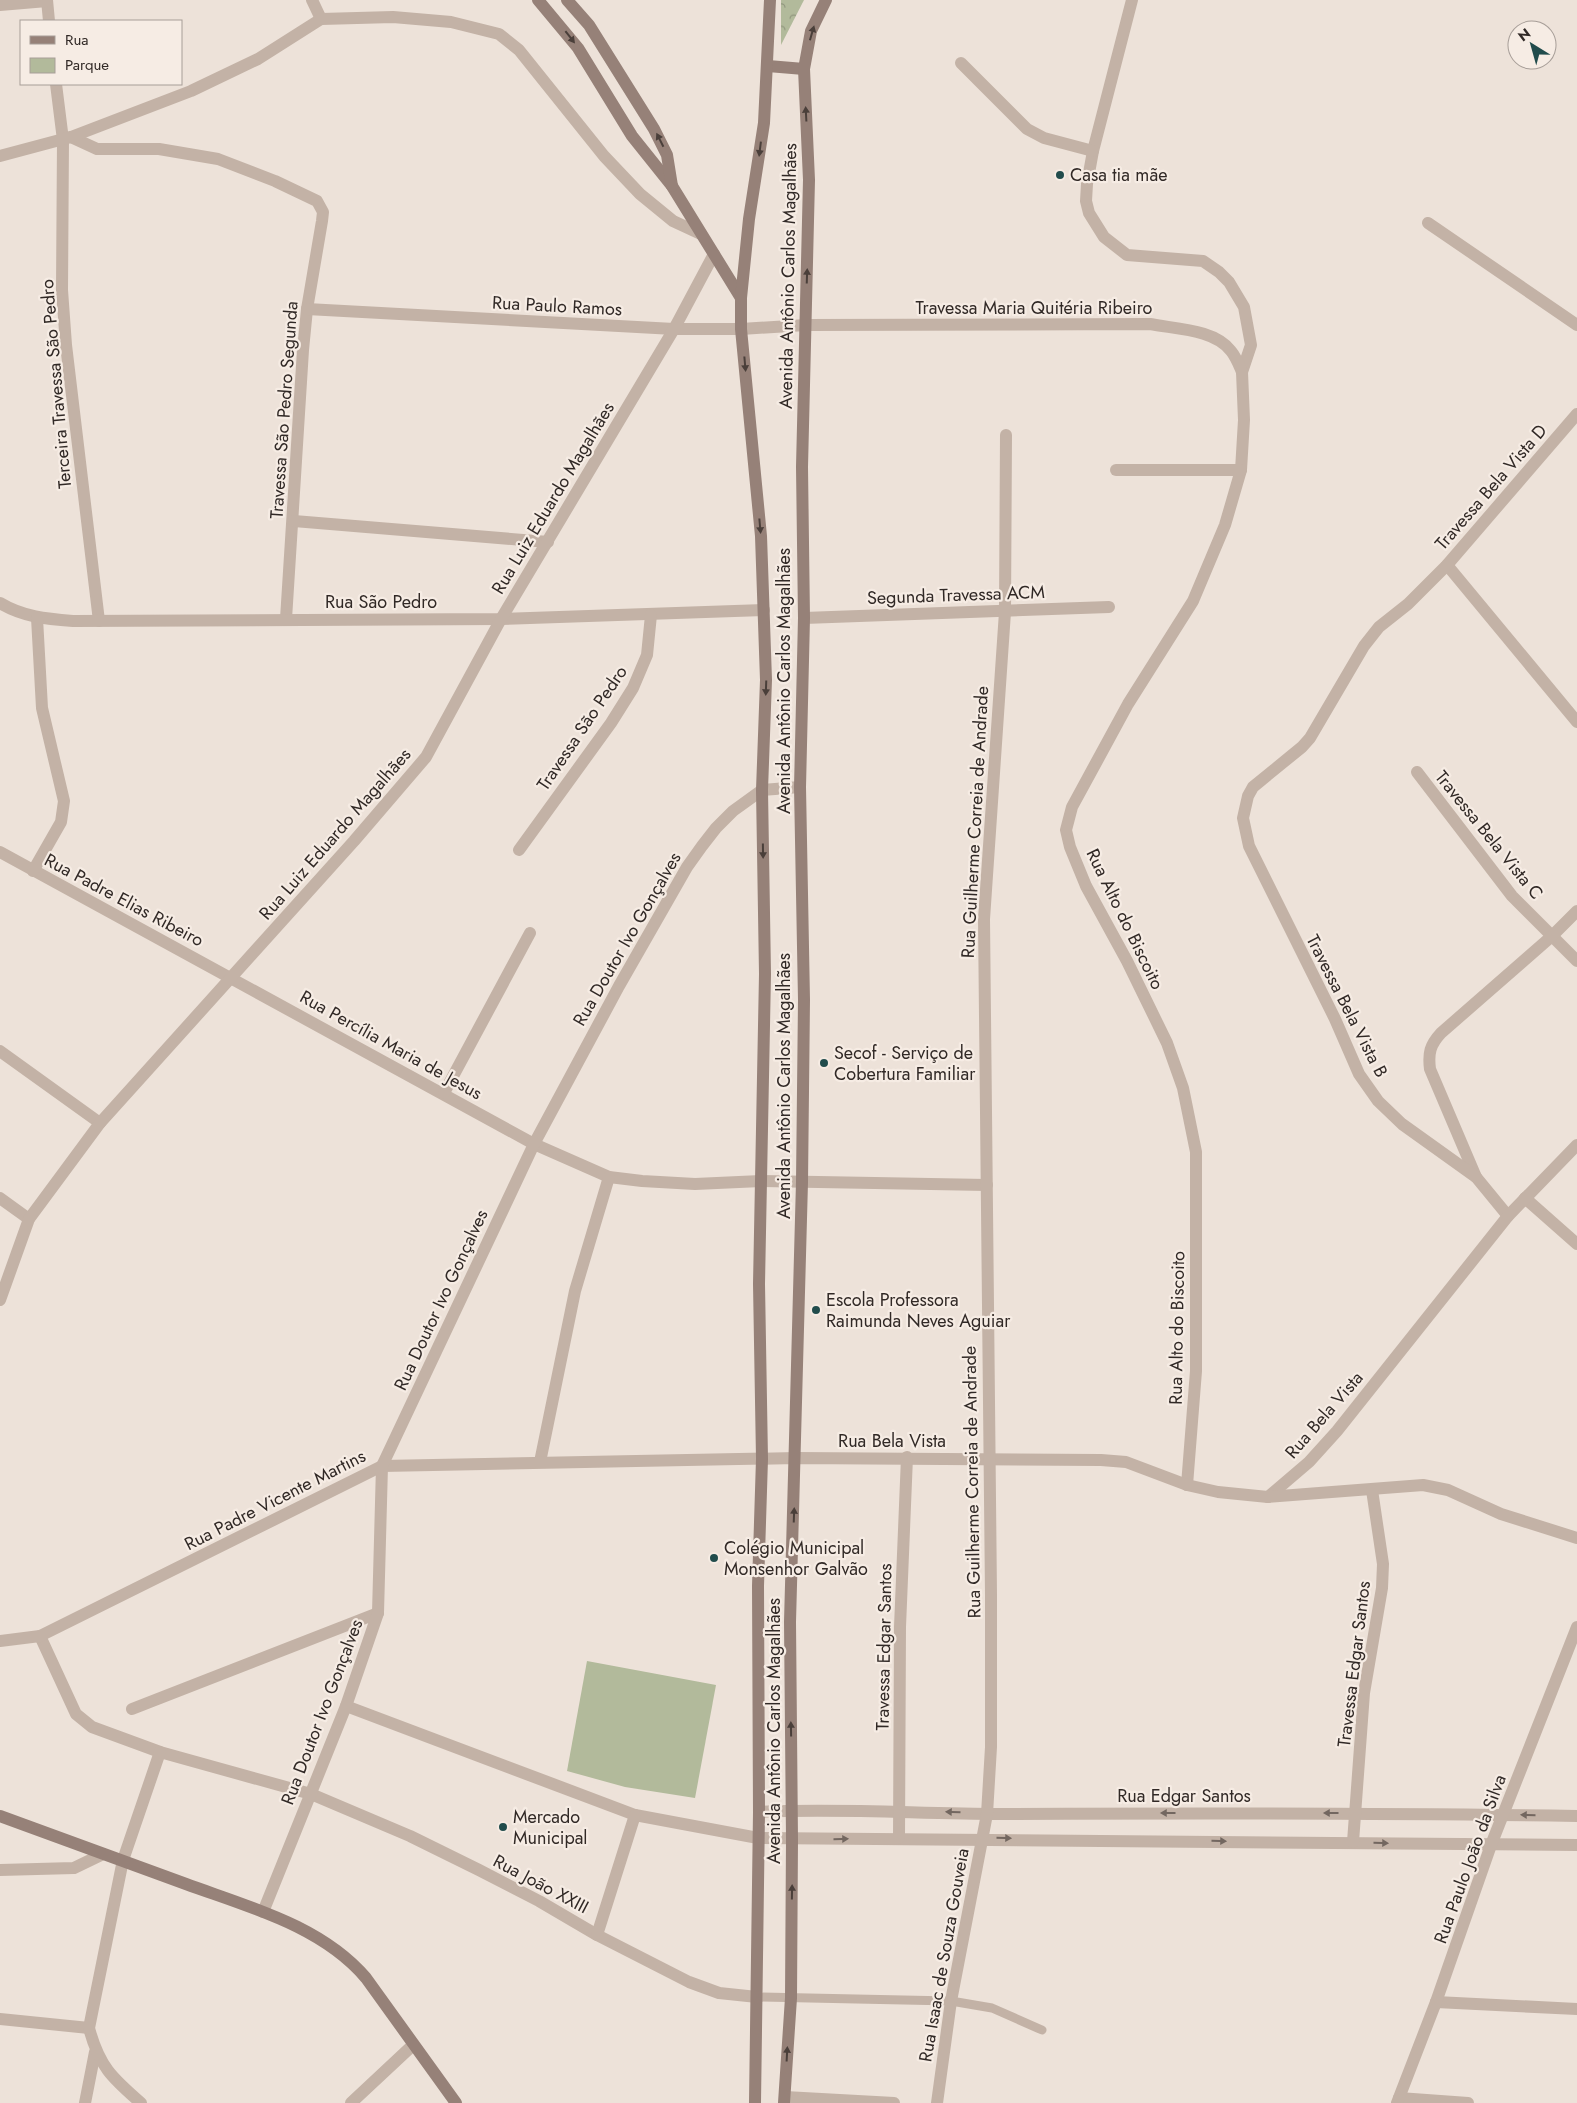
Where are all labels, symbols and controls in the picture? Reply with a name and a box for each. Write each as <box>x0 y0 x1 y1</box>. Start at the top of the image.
legend <box>20 20 182 85</box>
north arrow <box>1507 20 1557 70</box>
text: N <box>1514 23 1535 46</box>
one-way arrow <box>808 26 816 41</box>
text: Rua <box>65 29 89 51</box>
one-way arrow <box>564 30 575 43</box>
text: Parque <box>65 54 109 76</box>
one-way arrow <box>801 105 809 121</box>
one-way arrow <box>656 132 664 147</box>
one-way arrow <box>756 141 764 157</box>
street label: Avenida Antônio Carlos Magalhães <box>773 143 803 409</box>
place label: Casa tia mãe <box>1070 162 1167 188</box>
marker: Casa tia mãe <box>1054 169 1066 181</box>
one-way arrow <box>804 268 812 284</box>
street label: Terceira Travessa São Pedro <box>34 278 78 490</box>
street label: Rua Paulo Ramos <box>491 290 623 322</box>
street label: Travessa Maria Quitéria Ribeiro <box>916 295 1153 321</box>
street label: Travessa São Pedro Segunda <box>263 300 305 520</box>
one-way arrow <box>741 357 749 373</box>
street label: Rua Luiz Eduardo Magalhães <box>485 397 621 599</box>
street label: Travessa Bela Vista D <box>1429 418 1553 556</box>
one-way arrow <box>756 518 764 534</box>
street label: Avenida Antônio Carlos Magalhães <box>771 548 797 814</box>
street label: Segunda Travessa ACM <box>867 579 1045 611</box>
street label: Rua São Pedro <box>325 589 437 615</box>
street label: Travessa São Pedro <box>531 660 634 796</box>
one-way arrow <box>762 681 770 697</box>
street label: Rua Guilherme Correia de Andrade <box>955 685 995 959</box>
street label: Rua Luiz Eduardo Magalhães <box>253 742 417 926</box>
street label: Travessa Bela Vista C <box>1429 765 1549 905</box>
one-way arrow <box>759 843 767 859</box>
street label: Rua Alto do Biscoito <box>1080 844 1170 994</box>
street label: Rua Padre Elias Ribeiro <box>40 847 208 953</box>
street label: Rua Doutor Ivo Gonçalves <box>567 847 687 1031</box>
street label: Travessa Bela Vista B <box>1300 930 1394 1082</box>
street label: Avenida Antônio Carlos Magalhães <box>771 953 797 1219</box>
street label: Rua Percília Maria de Jesus <box>295 984 487 1106</box>
place label: Secof - Serviço de Cobertura Familiar <box>834 1040 976 1087</box>
marker: Secof - Serviço de Cobertura Familiar <box>818 1057 830 1069</box>
street label: Rua Doutor Ivo Gonçalves <box>388 1205 494 1395</box>
street label: Rua Alto do Biscoito <box>1163 1251 1191 1405</box>
place label: Escola Professora Raimunda Neves Aguiar <box>826 1287 1011 1334</box>
marker: Escola Professora Raimunda Neves Aguiar <box>810 1304 822 1316</box>
street label: Rua Guilherme Correia de Andrade <box>957 1346 987 1618</box>
street label: Rua Bela Vista <box>1279 1366 1369 1464</box>
street label: Rua Bela Vista <box>838 1428 946 1454</box>
street label: Rua Padre Vicente Martins <box>180 1443 370 1557</box>
one-way arrow <box>790 1506 798 1522</box>
place label: Colégio Municipal Monsenhor Galvão <box>724 1535 868 1582</box>
marker: Colégio Municipal Monsenhor Galvão <box>708 1552 720 1564</box>
street label: Travessa Edgar Santos <box>870 1563 898 1731</box>
street label: Travessa Edgar Santos <box>1331 1579 1377 1749</box>
street label: Avenida Antônio Carlos Magalhães <box>761 1598 787 1864</box>
street label: Rua Doutor Ivo Gonçalves <box>275 1615 369 1809</box>
one-way arrow <box>787 1721 795 1737</box>
street label: Rua Paulo João da Silva <box>1427 1771 1513 1947</box>
street label: Rua Edgar Santos <box>1117 1783 1251 1809</box>
place label: Mercado Municipal <box>513 1804 588 1851</box>
one-way arrow <box>945 1808 961 1816</box>
one-way arrow <box>1160 1809 1176 1817</box>
one-way arrow <box>1323 1809 1339 1817</box>
one-way arrow <box>1520 1811 1536 1819</box>
marker: Mercado Municipal <box>497 1821 509 1833</box>
one-way arrow <box>833 1835 849 1843</box>
one-way arrow <box>996 1835 1012 1843</box>
one-way arrow <box>1211 1837 1227 1845</box>
one-way arrow <box>1373 1839 1389 1847</box>
street label: Rua Isaac de Souza Gouveia <box>912 1846 976 2064</box>
street label: Rua João XXIII <box>489 1848 593 1920</box>
one-way arrow <box>788 1884 796 1900</box>
one-way arrow <box>784 2046 792 2062</box>

